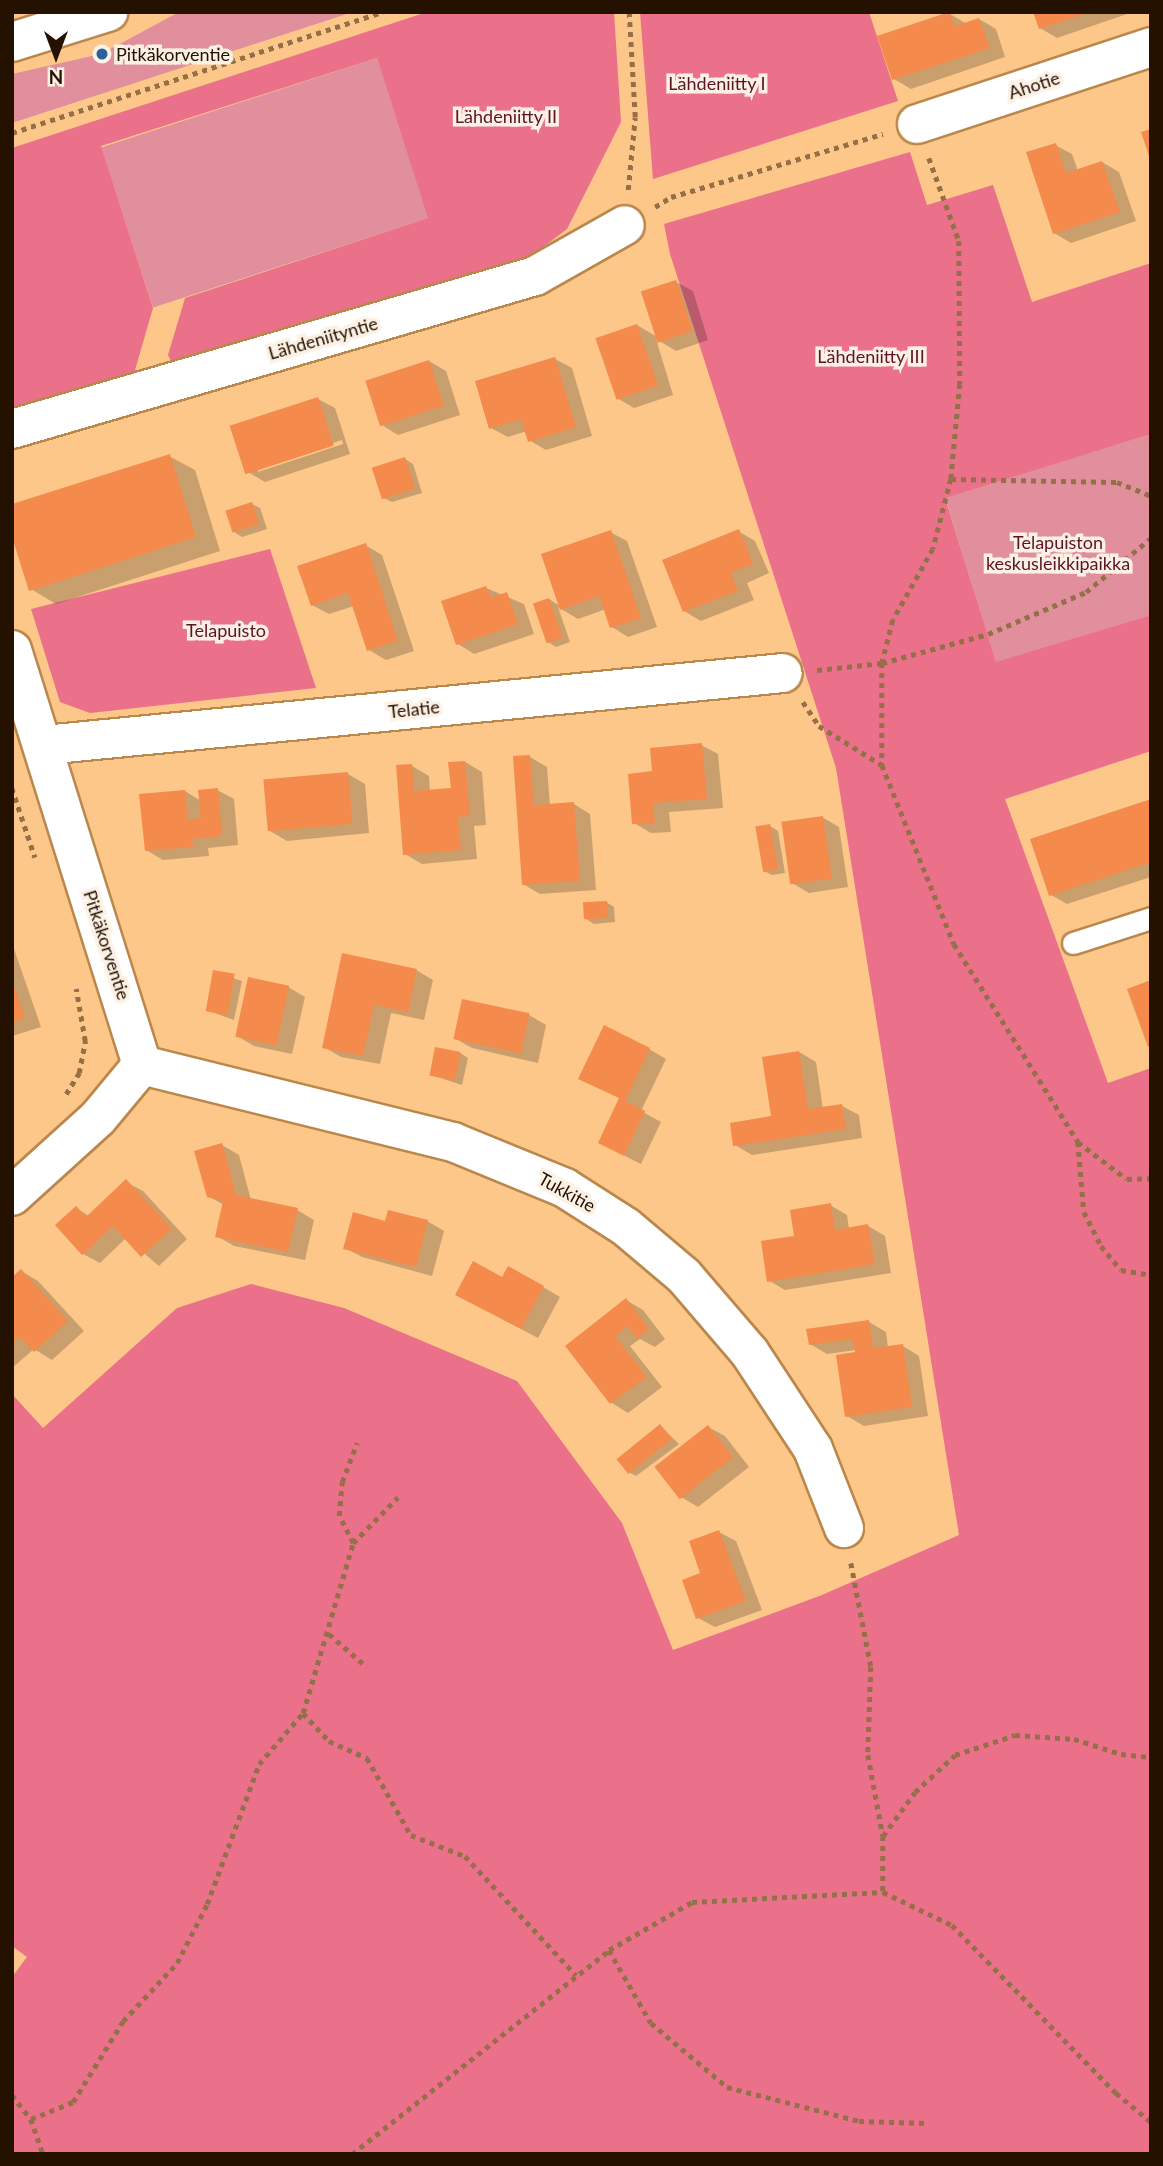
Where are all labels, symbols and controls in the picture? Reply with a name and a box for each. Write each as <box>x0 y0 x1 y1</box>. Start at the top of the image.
north arrow <box>21 21 91 91</box>
place label: Pitkäkorventie <box>116 43 230 65</box>
marker: Pitkäkorventie <box>94 46 110 62</box>
text: N <box>49 66 63 89</box>
street label: Ahotie <box>1006 67 1062 103</box>
park label: Lähdeniitty I <box>668 72 766 94</box>
park label: Lähdeniitty II <box>455 105 557 127</box>
street label: Lähdeniityntie <box>266 312 380 364</box>
park label: Lähdeniitty III <box>817 345 925 367</box>
park label: Telapuiston keskusleikkipaikka <box>986 532 1130 574</box>
park label: Telapuisto <box>186 619 266 641</box>
street label: Telatie <box>387 696 441 722</box>
street label: Pitkäkorventie <box>79 887 135 1003</box>
street label: Tukkitie <box>535 1168 599 1216</box>

